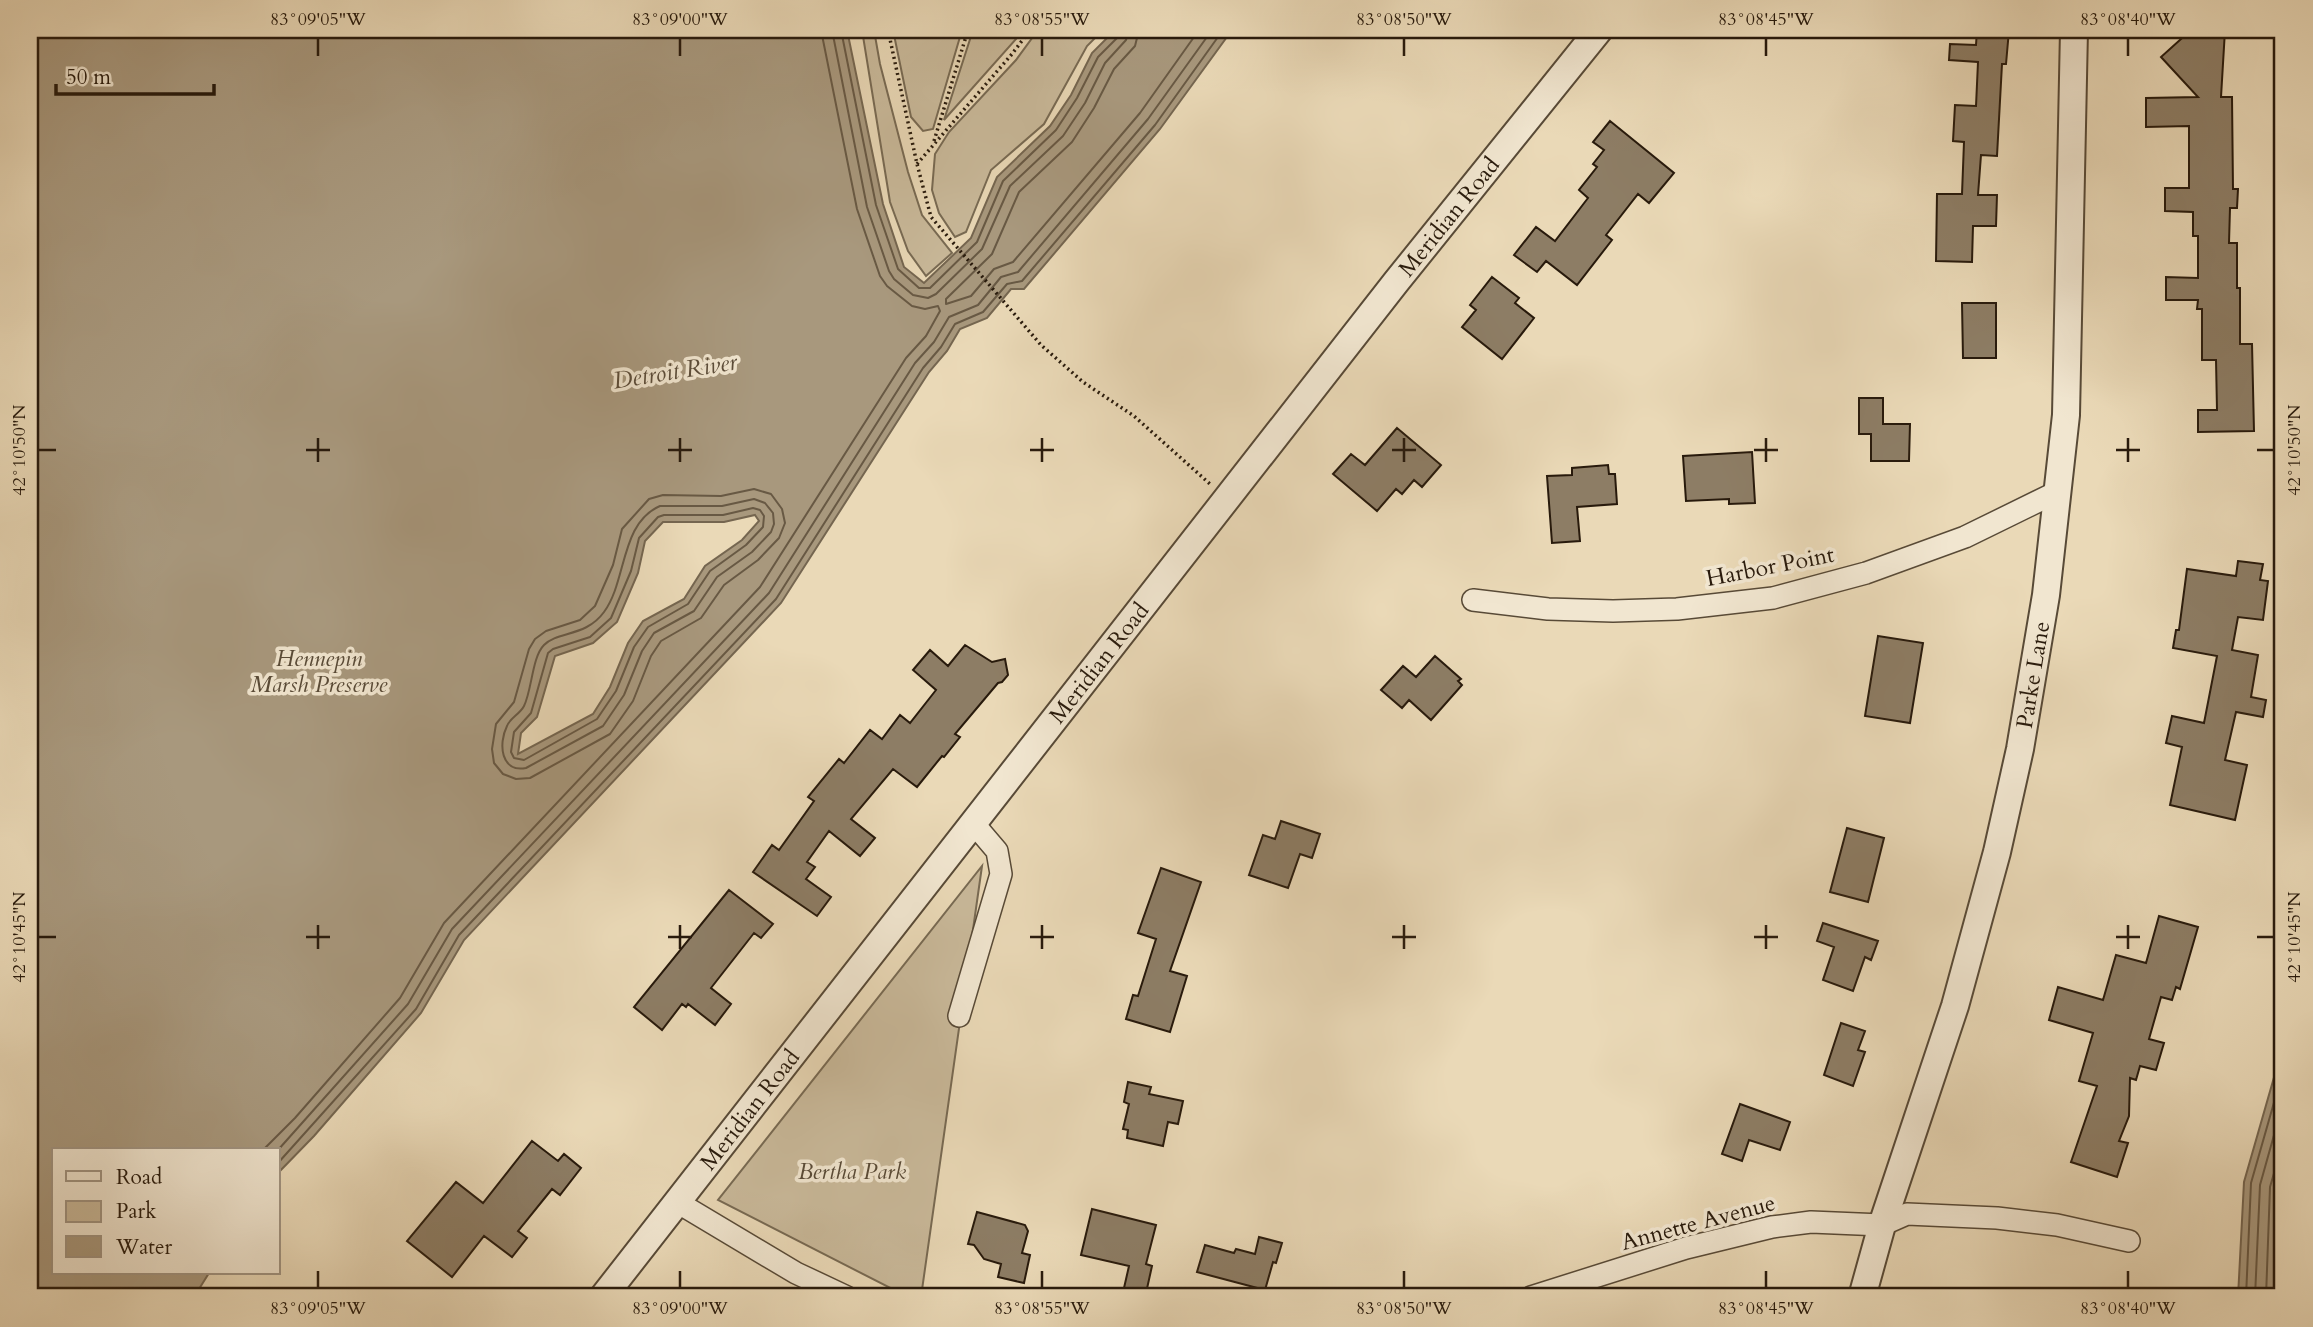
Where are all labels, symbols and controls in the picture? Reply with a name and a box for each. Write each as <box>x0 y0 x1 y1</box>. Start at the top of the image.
text: 83°09'05"W <box>270 7 366 32</box>
text: 83°09'00"W <box>632 7 728 32</box>
text: 83°08'55"W <box>994 7 1090 32</box>
text: 83°08'50"W <box>1356 7 1452 32</box>
text: 83°08'45"W <box>1718 7 1814 32</box>
text: 83°08'40"W <box>2080 7 2176 32</box>
scale bar <box>56 52 214 96</box>
text: 50 m <box>66 63 111 92</box>
street label: Meridian Road <box>1391 150 1507 283</box>
water label: Detroit River <box>611 345 740 398</box>
text: 42°10'50"N <box>7 404 32 496</box>
text: 42°10'50"N <box>2282 404 2307 496</box>
street label: Harbor Point <box>1703 539 1837 594</box>
street label: Meridian Road <box>1042 595 1156 730</box>
street label: Parke Lane <box>2009 619 2057 731</box>
park label: Hennepin Marsh Preserve <box>251 643 388 700</box>
text: 42°10'45"N <box>7 891 32 983</box>
text: 42°10'45"N <box>2282 891 2307 983</box>
street label: Meridian Road <box>693 1042 807 1177</box>
legend <box>52 1148 280 1274</box>
park label: Bertha Park <box>798 1156 907 1187</box>
text: Road <box>116 1163 162 1192</box>
street label: Annette Avenue <box>1617 1187 1779 1258</box>
text: Park <box>116 1197 157 1226</box>
text: Water <box>115 1233 172 1262</box>
text: 83°09'05"W <box>270 1296 366 1321</box>
text: 83°09'00"W <box>632 1296 728 1321</box>
text: 83°08'55"W <box>994 1296 1090 1321</box>
text: 83°08'50"W <box>1356 1296 1452 1321</box>
text: 83°08'45"W <box>1718 1296 1814 1321</box>
text: 83°08'40"W <box>2080 1296 2176 1321</box>

